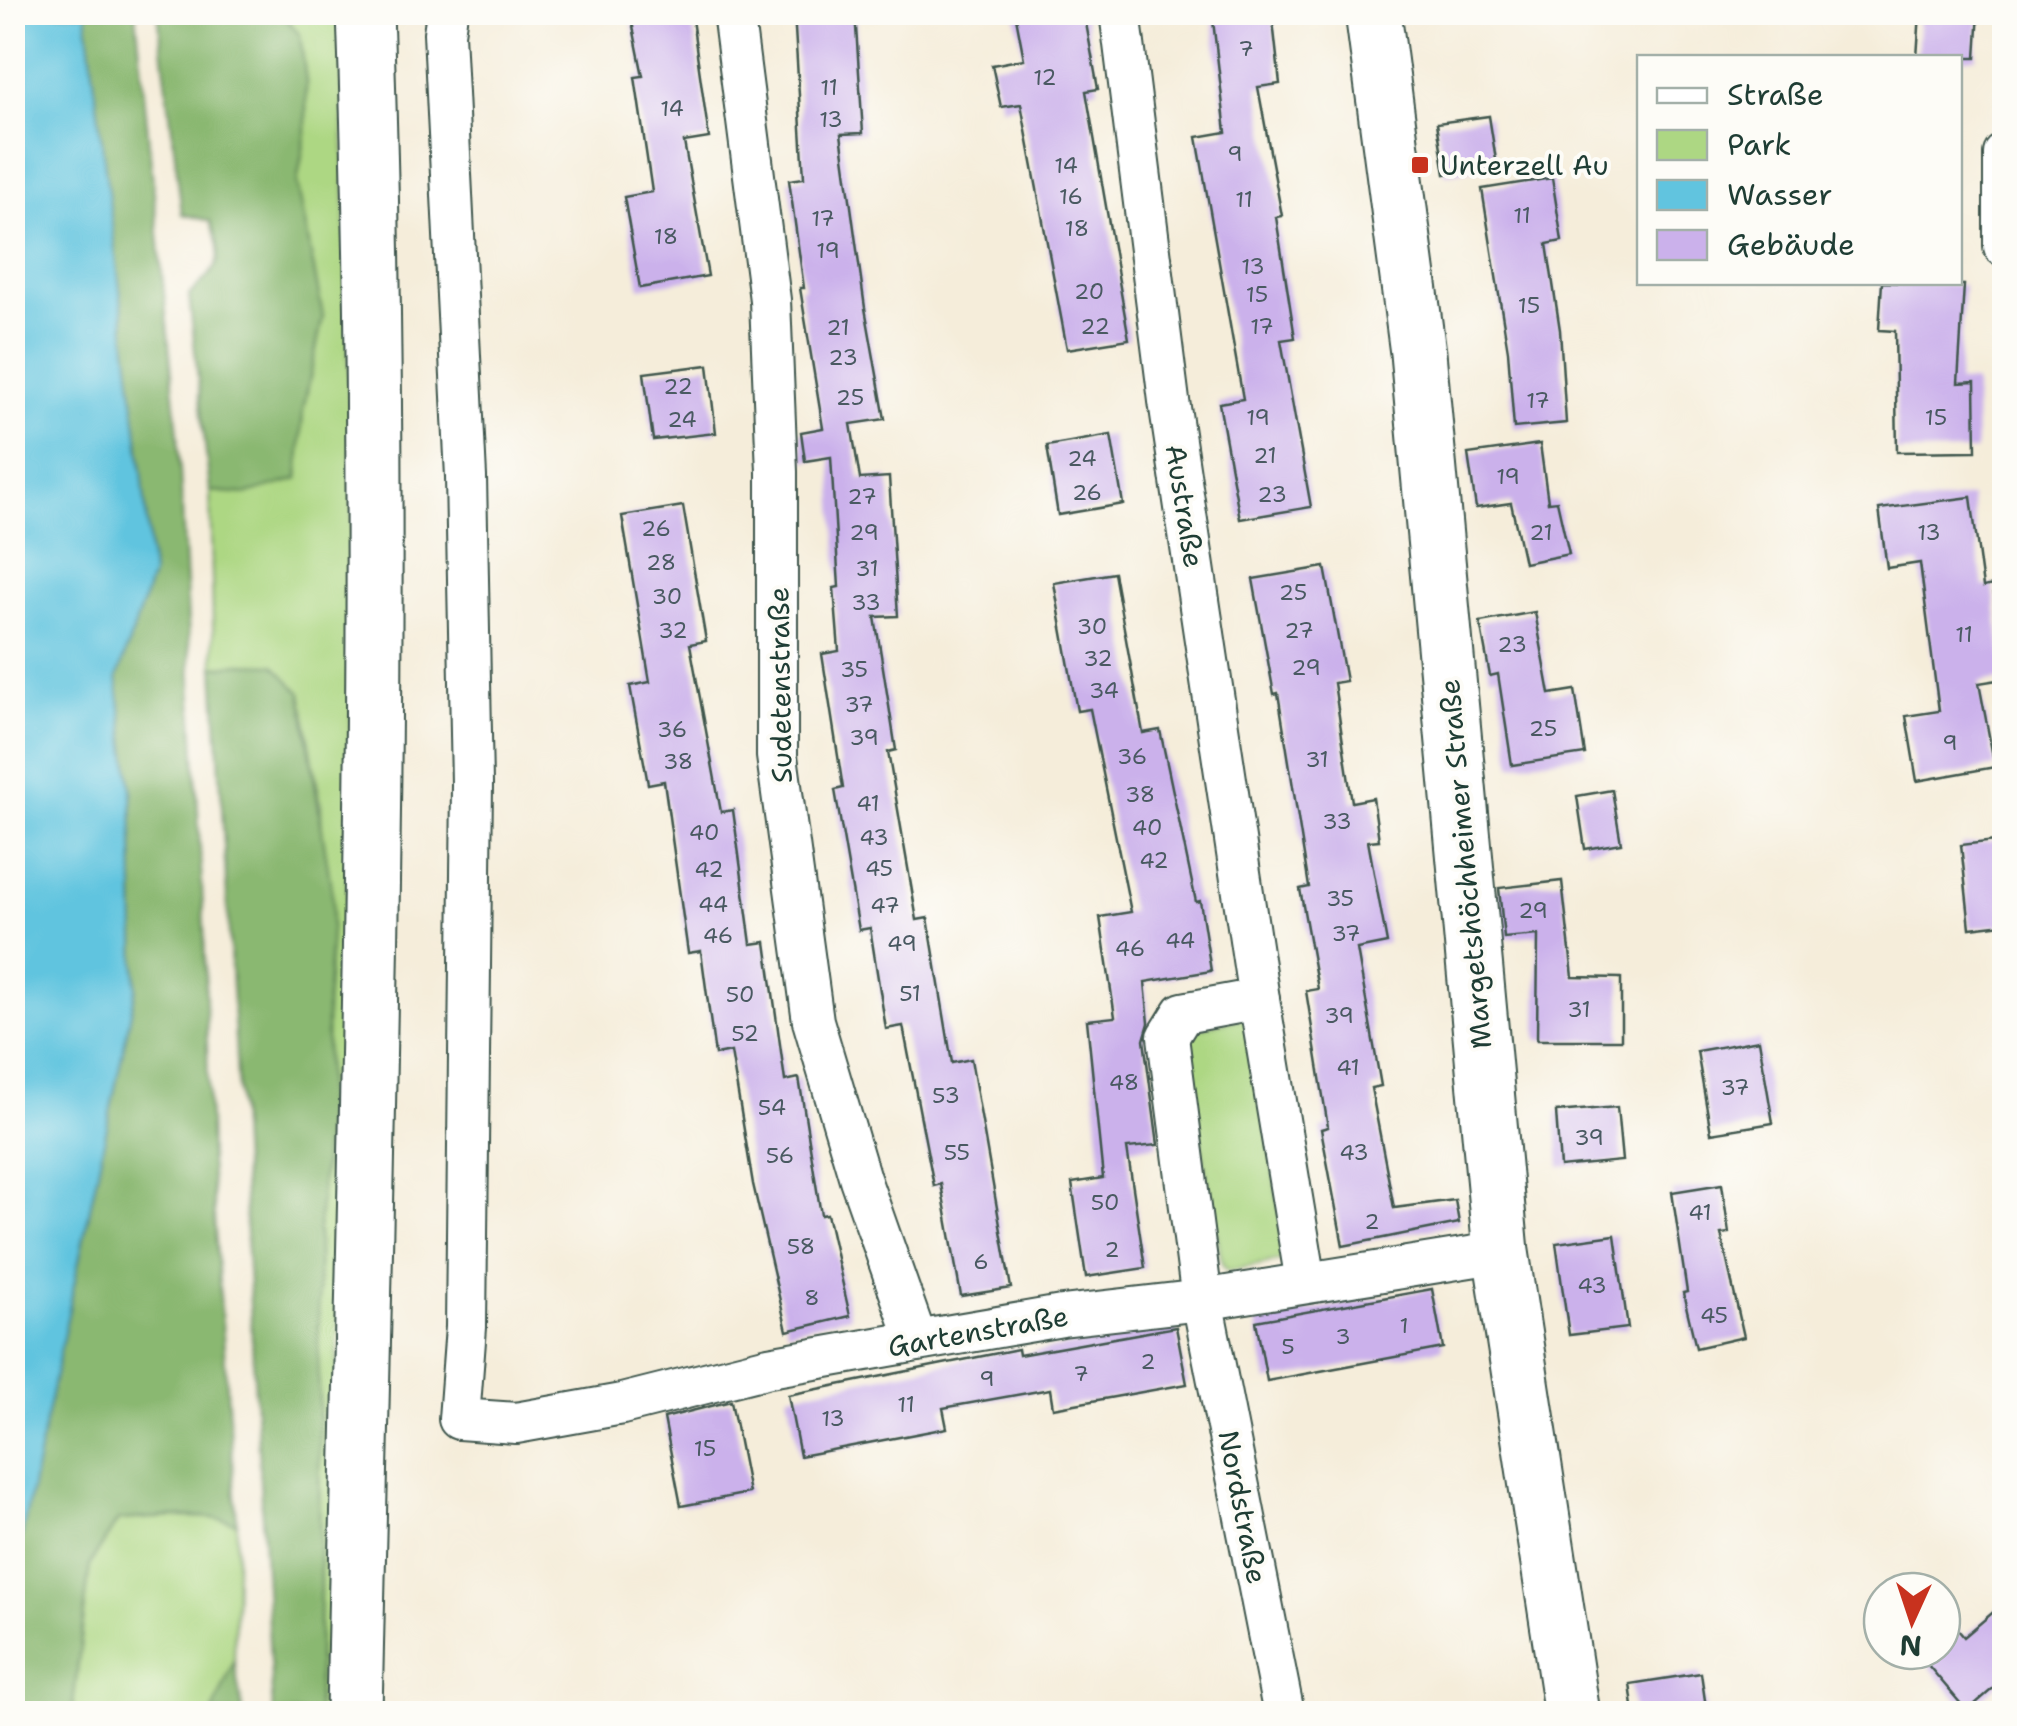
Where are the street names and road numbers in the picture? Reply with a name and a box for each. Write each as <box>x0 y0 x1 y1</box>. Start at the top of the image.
street label: Austraße <box>1157 442 1213 570</box>
street label: Sudetenstraße <box>759 587 801 783</box>
street label: Margetshöchheimer Straße <box>1430 677 1500 1051</box>
street label: Gartenstraße <box>885 1296 1071 1366</box>
street label: Nordstraße <box>1210 1427 1276 1587</box>

